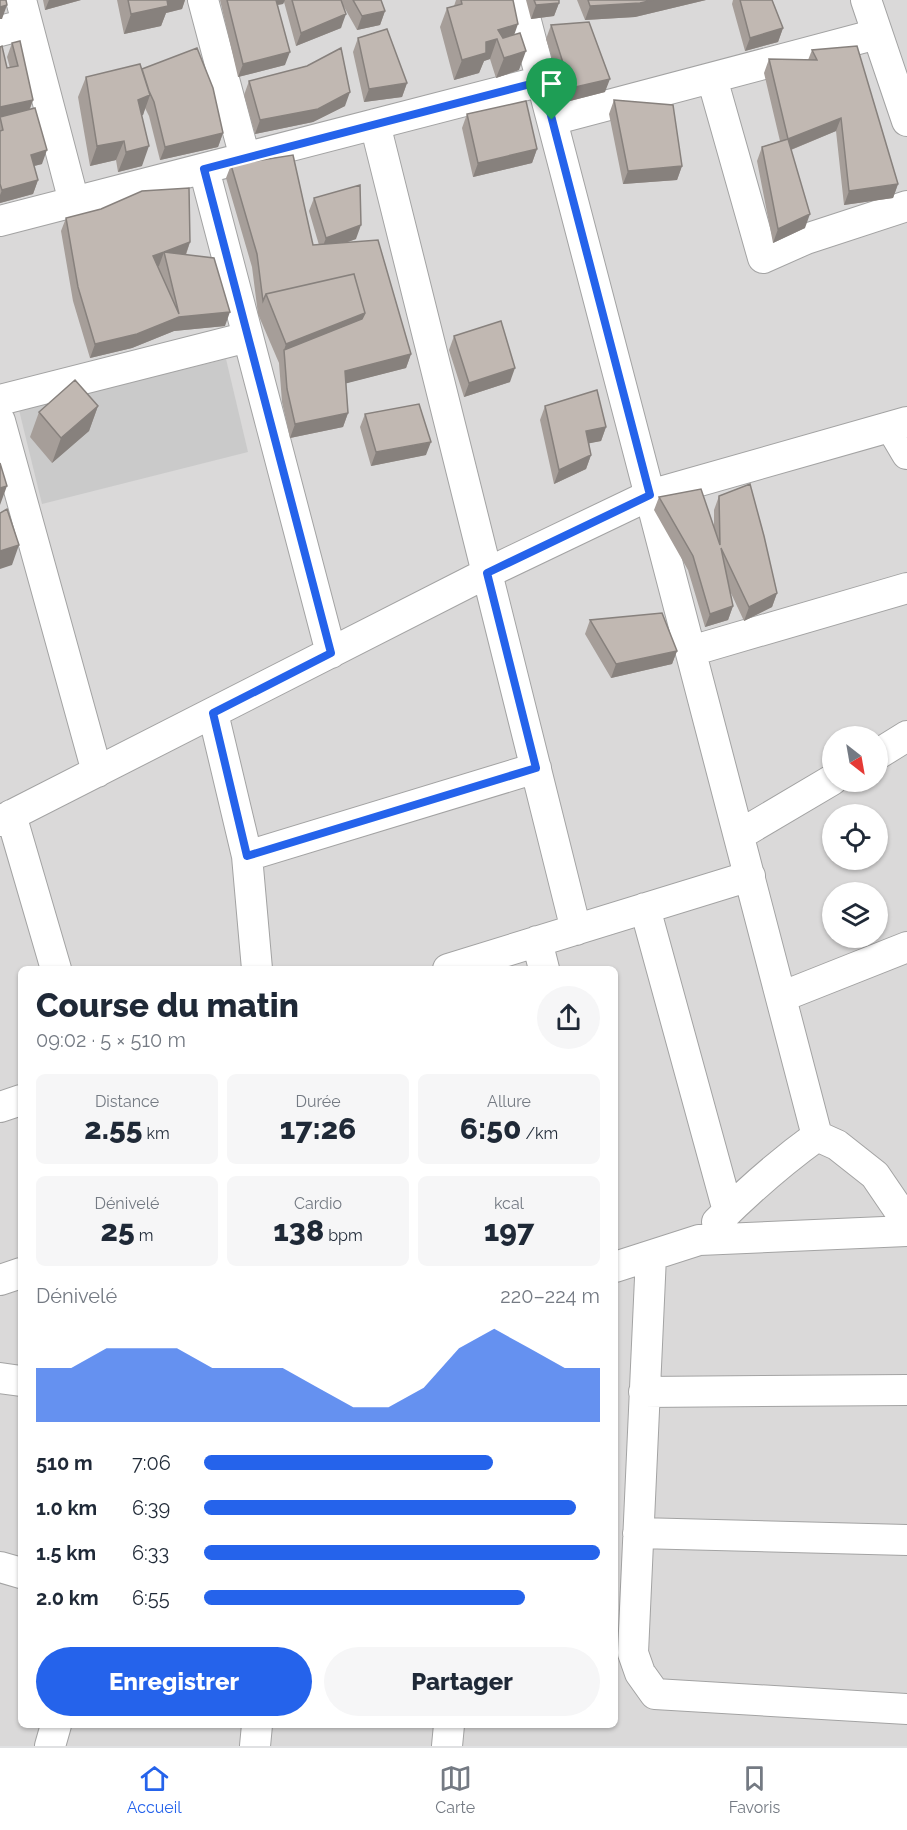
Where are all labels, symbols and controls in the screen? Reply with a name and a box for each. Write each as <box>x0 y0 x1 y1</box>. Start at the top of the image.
pin <box>526 58 577 120</box>
icon: arrive <box>535 67 568 100</box>
north arrow <box>822 726 888 792</box>
map controls <box>822 726 888 948</box>
button: locate <box>822 804 888 870</box>
button: layers <box>822 882 888 948</box>
text: Course du matin <box>36 986 299 1025</box>
button: share <box>537 986 600 1049</box>
text: 09:02 · 5 × 510 m <box>36 1028 186 1052</box>
text: Distance <box>95 1092 159 1111</box>
text: Durée <box>295 1092 341 1111</box>
text: Allure <box>487 1092 531 1111</box>
text: 2.55 <box>84 1111 142 1146</box>
text: 17:26 <box>280 1111 356 1146</box>
text: 6:50 <box>460 1111 521 1146</box>
text: km <box>142 1124 170 1143</box>
text: /km <box>521 1124 558 1143</box>
text: Dénivelé <box>94 1194 160 1213</box>
text: Cardio <box>294 1194 342 1213</box>
text: kcal <box>494 1194 524 1213</box>
text: 25 <box>101 1213 135 1248</box>
text: 138 <box>273 1213 324 1248</box>
text: 197 <box>484 1213 534 1248</box>
text: m <box>135 1226 153 1245</box>
text: bpm <box>324 1226 363 1245</box>
text: Dénivelé <box>36 1284 117 1308</box>
text: 220–224 m <box>500 1284 600 1308</box>
text: 510 m <box>36 1451 93 1475</box>
text: 7:06 <box>132 1451 171 1475</box>
text: 1.0 km <box>36 1496 97 1520</box>
text: 6:39 <box>132 1496 170 1520</box>
text: 1.5 km <box>36 1541 96 1565</box>
text: 6:33 <box>132 1541 169 1565</box>
text: 2.0 km <box>36 1586 99 1610</box>
text: 6:55 <box>132 1586 170 1610</box>
button: Enregistrer <box>36 1647 312 1716</box>
button: Partager <box>324 1647 600 1716</box>
tab: Accueil <box>127 1762 182 1817</box>
tab: Carte <box>435 1762 475 1817</box>
tab: Favoris <box>729 1762 780 1817</box>

